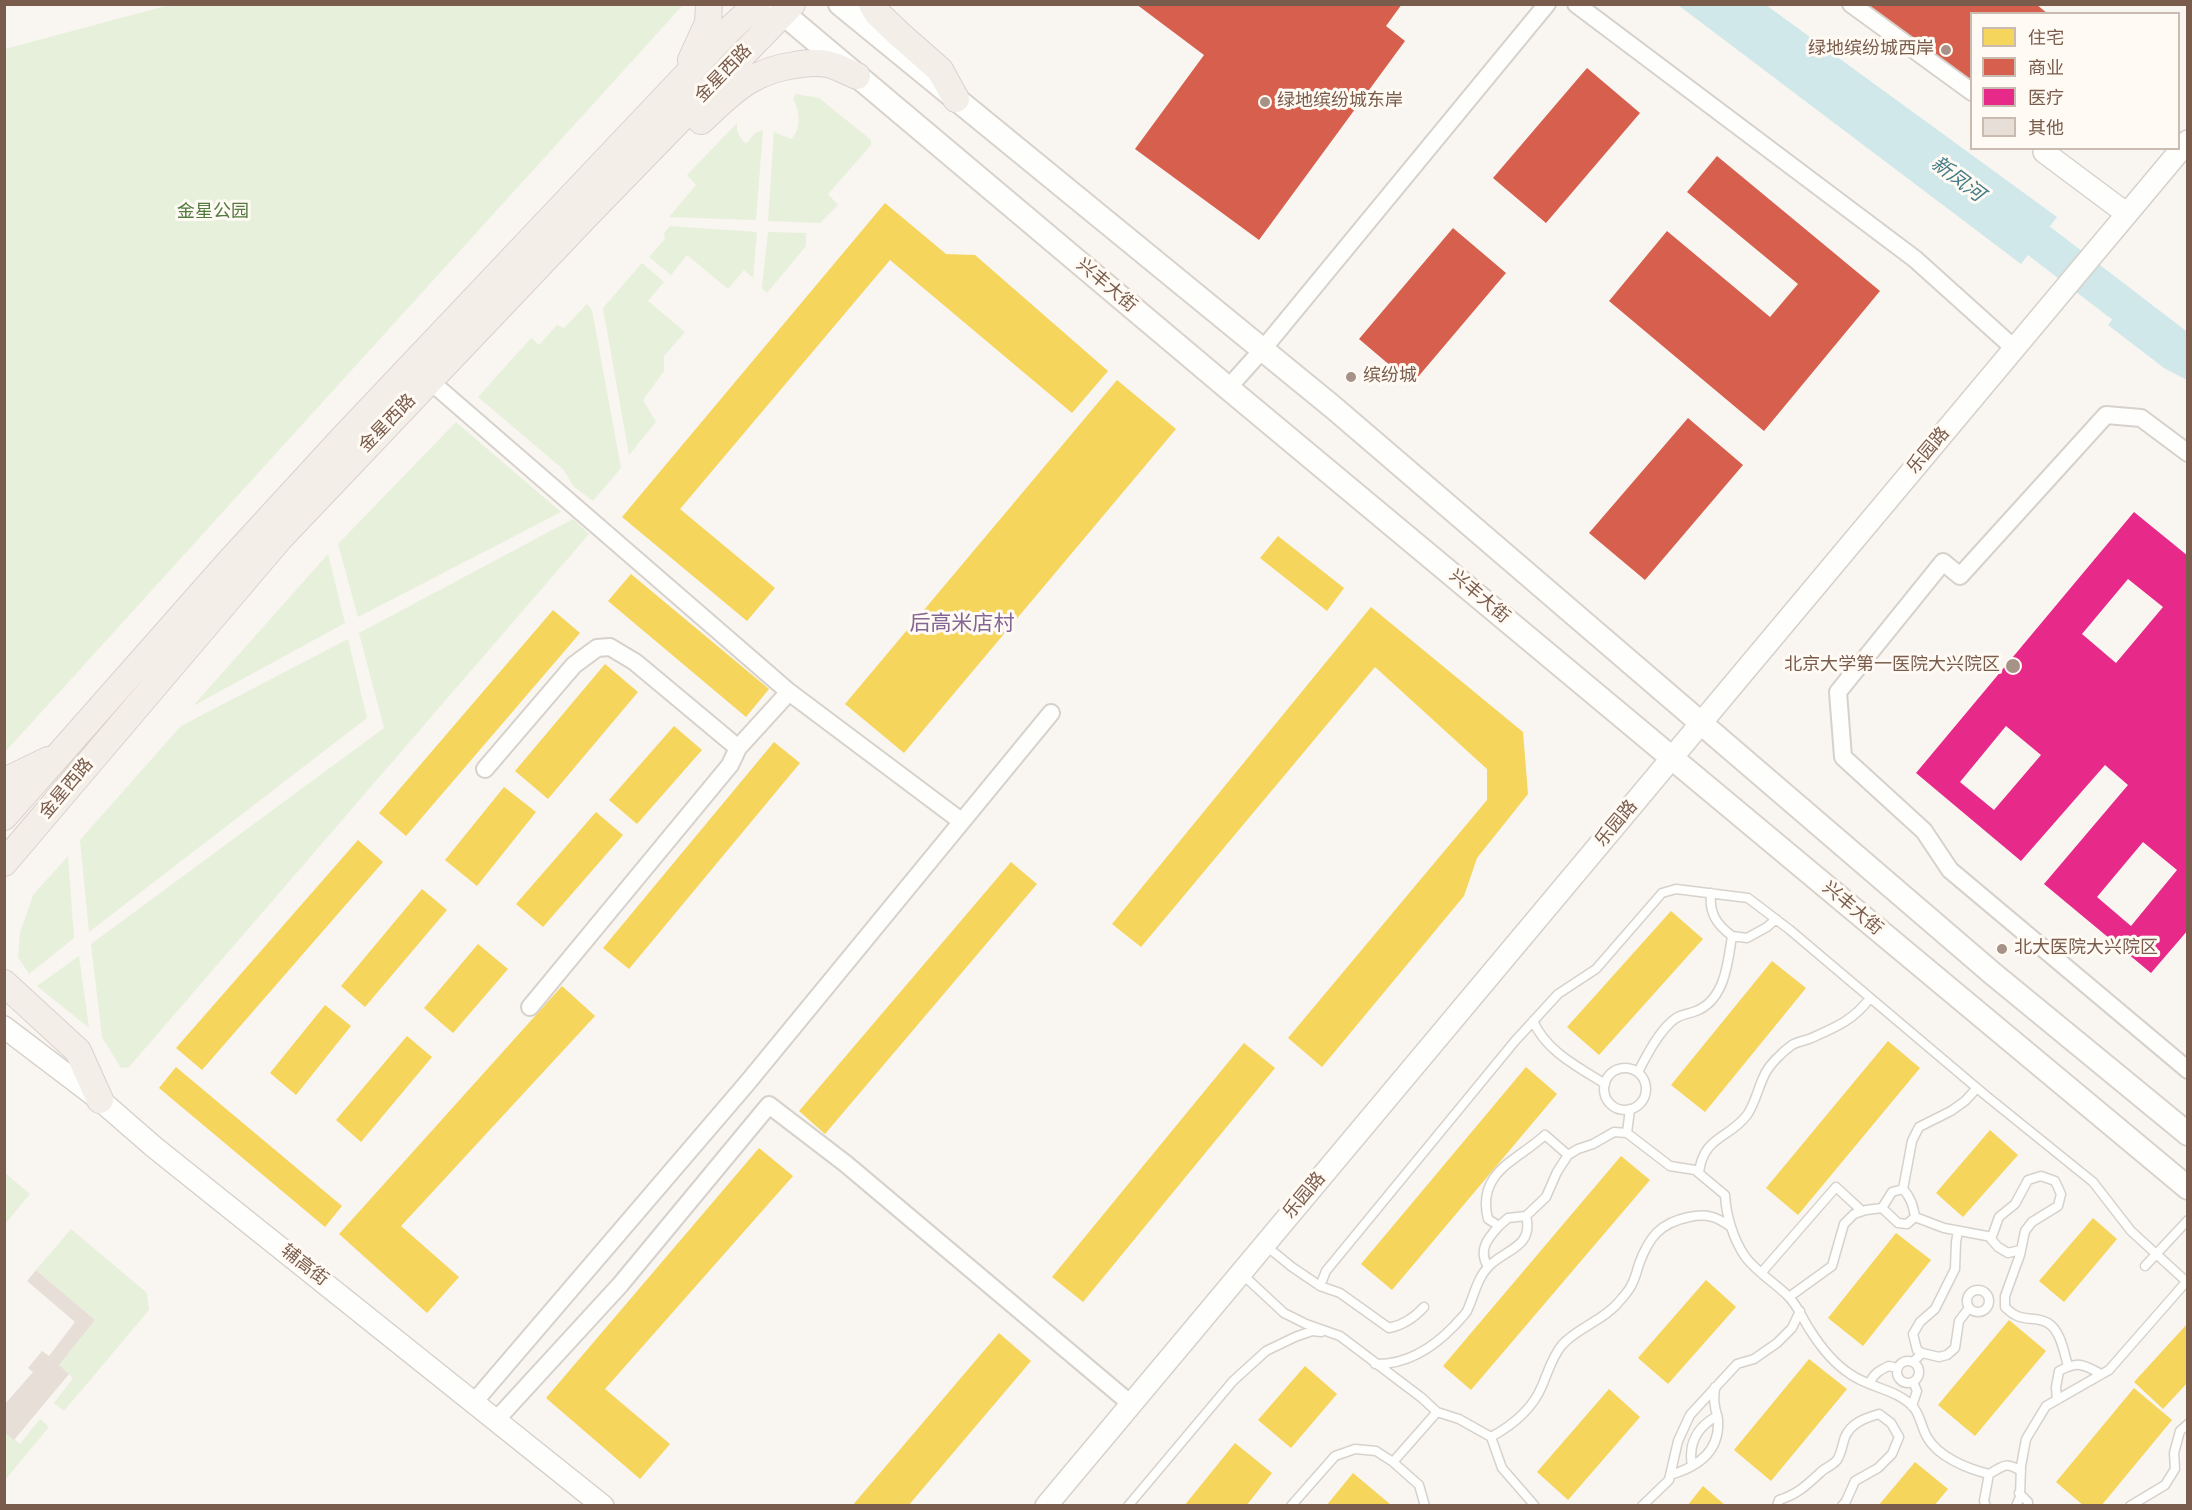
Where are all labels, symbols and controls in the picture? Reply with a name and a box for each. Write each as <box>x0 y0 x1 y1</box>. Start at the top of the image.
legend <box>1970 12 2180 150</box>
text: 住宅 <box>2028 24 2064 51</box>
place label: 绿地缤纷城西岸 <box>1808 39 1934 61</box>
street label: 金星西路 <box>691 41 757 107</box>
marker: 绿地缤纷城西岸 <box>1939 43 1953 57</box>
text: 商业 <box>2028 54 2064 81</box>
text: 医疗 <box>2028 84 2064 111</box>
place label: 绿地缤纷城东岸 <box>1277 91 1403 113</box>
marker: 绿地缤纷城东岸 <box>1258 95 1272 109</box>
text: 其他 <box>2028 114 2064 141</box>
water label: 新凤河 <box>1926 152 1988 208</box>
park label: 金星公园 <box>177 202 249 224</box>
street label: 兴丰大街 <box>1071 255 1141 317</box>
place label: 缤纷城 <box>1363 366 1417 388</box>
marker: 缤纷城 <box>1344 370 1358 384</box>
street label: 金星西路 <box>355 391 421 457</box>
street label: 乐园路 <box>1903 423 1955 479</box>
street label: 兴丰大街 <box>1444 566 1514 628</box>
district label: 后高米店村 <box>910 612 1014 638</box>
place label: 北京大学第一医院大兴院区 <box>1784 655 2000 677</box>
marker: 北京大学第一医院大兴院区 <box>2004 657 2022 675</box>
street label: 金星西路 <box>36 754 98 824</box>
street label: 乐园路 <box>1591 796 1643 852</box>
street label: 兴丰大街 <box>1817 878 1887 940</box>
place label: 北大医院大兴院区 <box>2014 938 2158 960</box>
marker: 北大医院大兴院区 <box>1995 942 2009 956</box>
street label: 乐园路 <box>1279 1168 1331 1224</box>
street label: 辅高街 <box>276 1241 332 1291</box>

